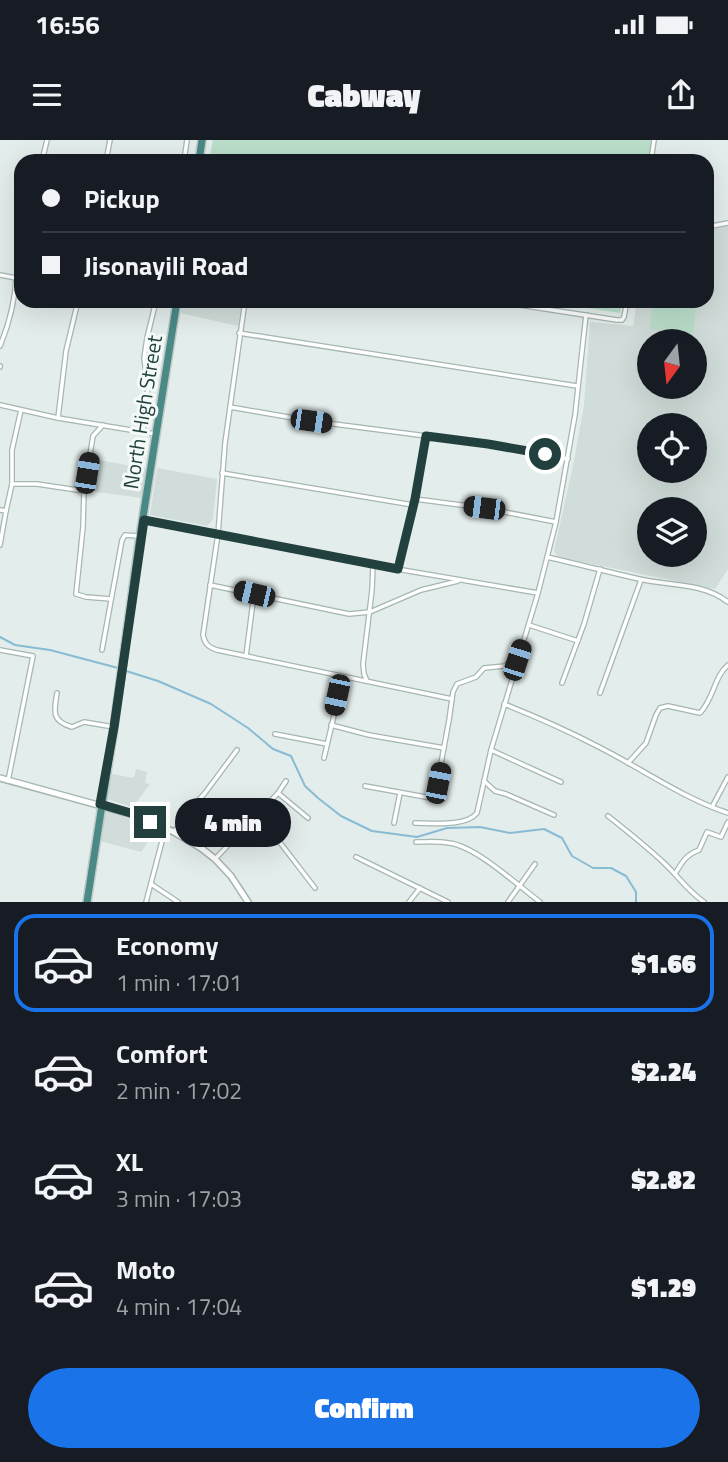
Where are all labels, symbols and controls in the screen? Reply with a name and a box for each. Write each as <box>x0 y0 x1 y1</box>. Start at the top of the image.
text: 16:56 <box>35 5 100 44</box>
text: Cabway <box>307 71 421 119</box>
icon: menu <box>28 76 66 114</box>
icon: share <box>662 76 700 114</box>
text: Pickup <box>84 179 160 218</box>
text: Jisonayili Road <box>84 246 249 285</box>
north arrow <box>637 329 707 399</box>
map controls <box>637 329 707 567</box>
street label: North High Street <box>114 332 170 491</box>
car <box>289 408 334 434</box>
button: locate <box>637 413 707 483</box>
route start <box>529 438 561 470</box>
car <box>74 451 101 495</box>
car <box>462 495 507 521</box>
button: layers <box>637 497 707 567</box>
car <box>232 579 277 609</box>
car <box>501 637 534 683</box>
car <box>323 672 352 718</box>
car <box>424 760 453 806</box>
callout: 4 min <box>174 798 290 846</box>
text: 4 min <box>204 805 262 840</box>
route end <box>134 806 166 838</box>
text: Economy <box>116 926 218 965</box>
icon: car <box>32 932 95 995</box>
text: $1.66 <box>631 944 696 983</box>
text: 1 min · 17:01 <box>116 965 242 1000</box>
text: Comfort <box>116 1034 208 1073</box>
icon: car <box>32 1040 95 1103</box>
text: $2.24 <box>631 1052 696 1091</box>
text: 2 min · 17:02 <box>116 1073 242 1108</box>
text: XL <box>116 1142 143 1181</box>
icon: car <box>32 1148 95 1211</box>
text: $2.82 <box>631 1160 696 1199</box>
text: 3 min · 17:03 <box>116 1181 242 1216</box>
text: Moto <box>116 1250 175 1289</box>
icon: car <box>32 1256 95 1319</box>
text: $1.29 <box>631 1268 696 1307</box>
text: 4 min · 17:04 <box>116 1289 242 1324</box>
button: Confirm <box>28 1368 700 1448</box>

